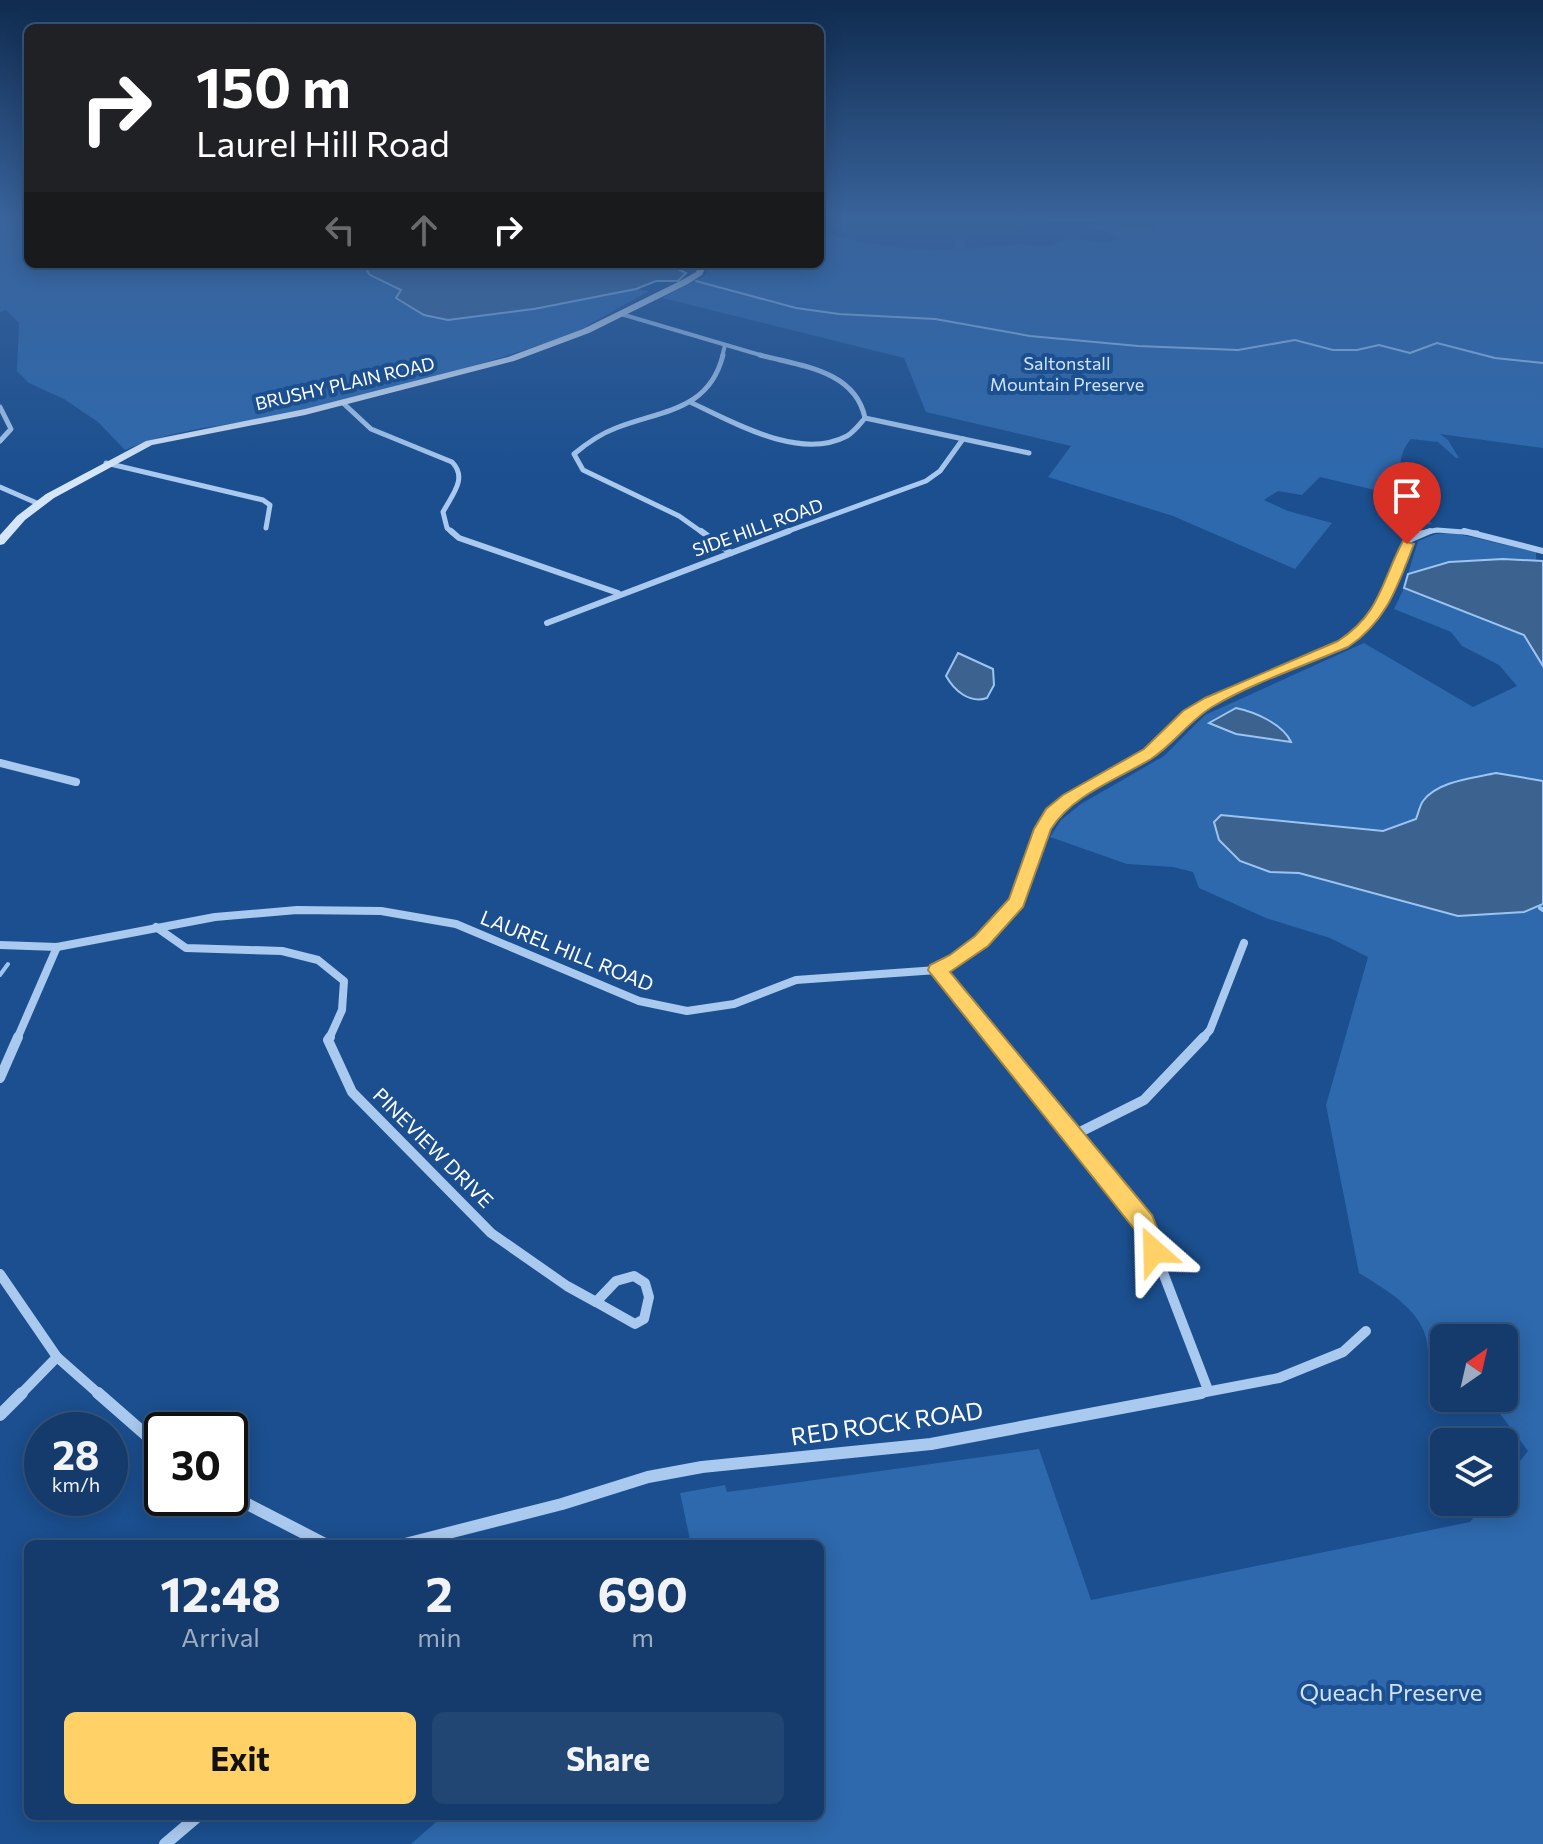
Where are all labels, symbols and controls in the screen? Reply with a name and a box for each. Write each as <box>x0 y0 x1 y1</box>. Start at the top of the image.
text: 150 m <box>196 51 351 120</box>
icon: right <box>64 56 168 160</box>
text: Laurel Hill Road <box>196 120 450 164</box>
icon: left <box>318 208 362 252</box>
icon: ahead <box>402 208 446 252</box>
icon: right <box>486 208 530 252</box>
street label: BRUSHY PLAIN ROAD <box>253 352 437 414</box>
park label: Saltonstall Mountain Preserve <box>990 352 1144 395</box>
pin <box>1373 462 1441 544</box>
icon: arrive <box>1385 474 1429 518</box>
street label: SIDE HILL ROAD <box>689 493 826 561</box>
street label: LAUREL HILL ROAD <box>477 904 657 996</box>
street label: PINEVIEW DRIVE <box>369 1082 499 1212</box>
position arrow <box>1112 1209 1196 1293</box>
north arrow <box>1430 1324 1518 1412</box>
map controls <box>1430 1324 1518 1516</box>
street label: RED ROCK ROAD <box>789 1395 985 1450</box>
speed limit sign: 30 <box>144 1412 248 1516</box>
button: layers <box>1430 1428 1518 1516</box>
text: 28 <box>52 1429 100 1478</box>
text: km/h <box>52 1472 100 1496</box>
text: 12:48 <box>160 1563 281 1622</box>
text: 2 <box>426 1563 453 1622</box>
text: 690 <box>598 1563 688 1622</box>
text: Arrival <box>181 1621 260 1652</box>
text: min <box>417 1621 461 1652</box>
text: m <box>631 1621 654 1652</box>
park label: Queach Preserve <box>1299 1677 1483 1706</box>
button: Exit <box>64 1712 416 1804</box>
button: Share <box>432 1712 784 1804</box>

